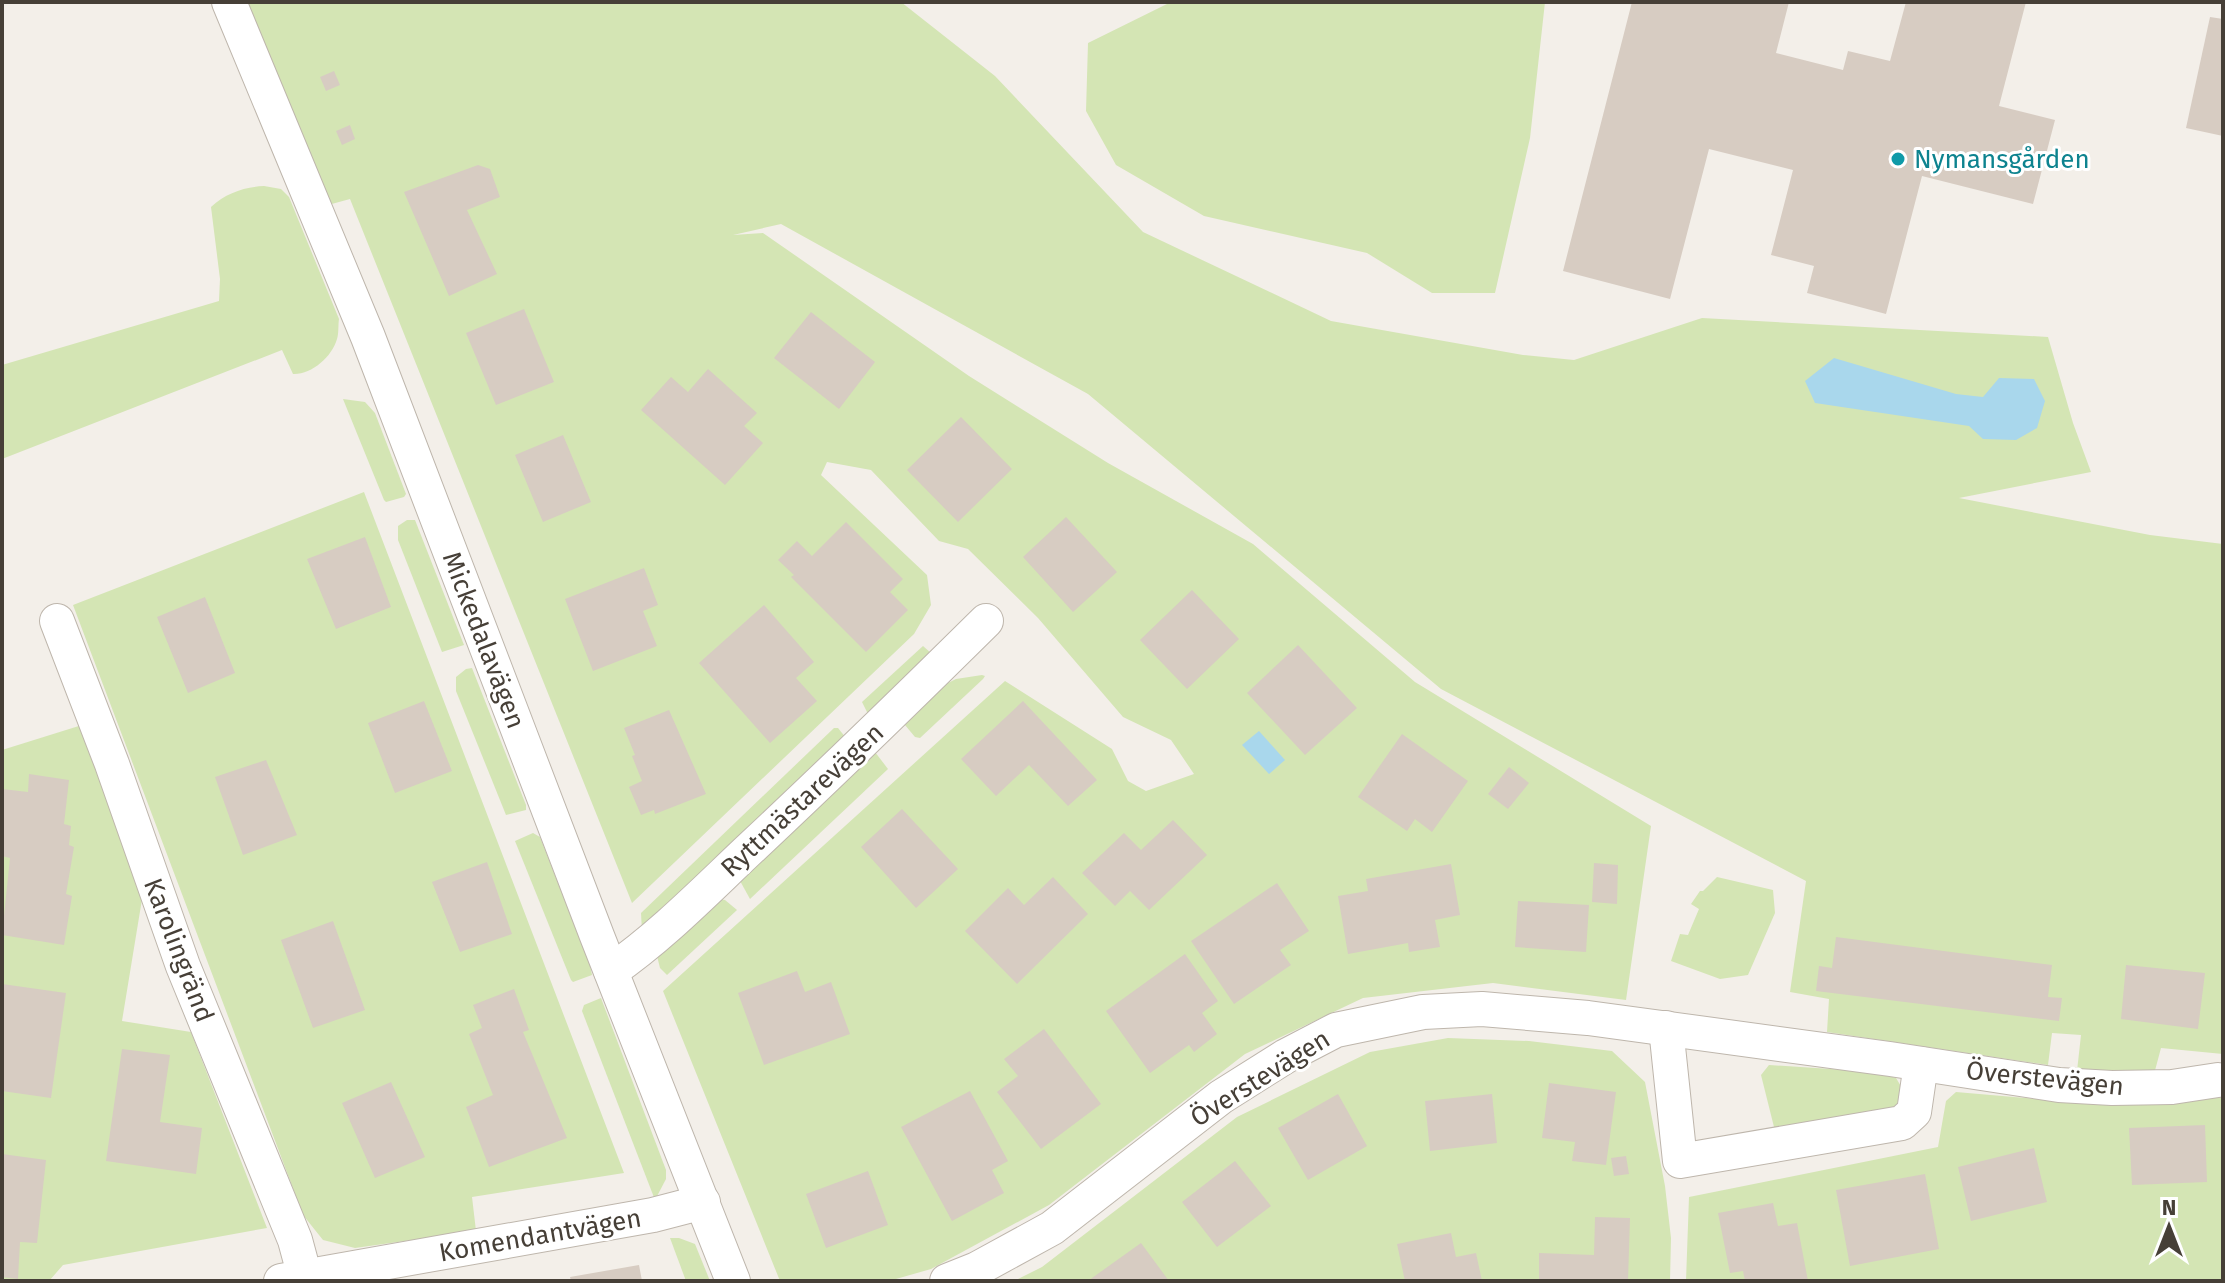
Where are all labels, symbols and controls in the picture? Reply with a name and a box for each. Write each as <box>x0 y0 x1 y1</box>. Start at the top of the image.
place label: Nymansgården <box>1914 144 2090 175</box>
marker: Nymansgården <box>1889 150 1907 168</box>
street label: Mickedalavägen <box>436 547 531 733</box>
street label: Ryttmästarevägen <box>715 717 890 884</box>
street label: Karolingränd <box>137 874 220 1026</box>
street label: Överstevägen <box>1185 1023 1336 1134</box>
street label: Överstevägen <box>1965 1055 2125 1102</box>
north arrow <box>2129 1187 2209 1267</box>
text: N <box>2162 1194 2176 1221</box>
street label: Komendantvägen <box>437 1202 644 1269</box>

